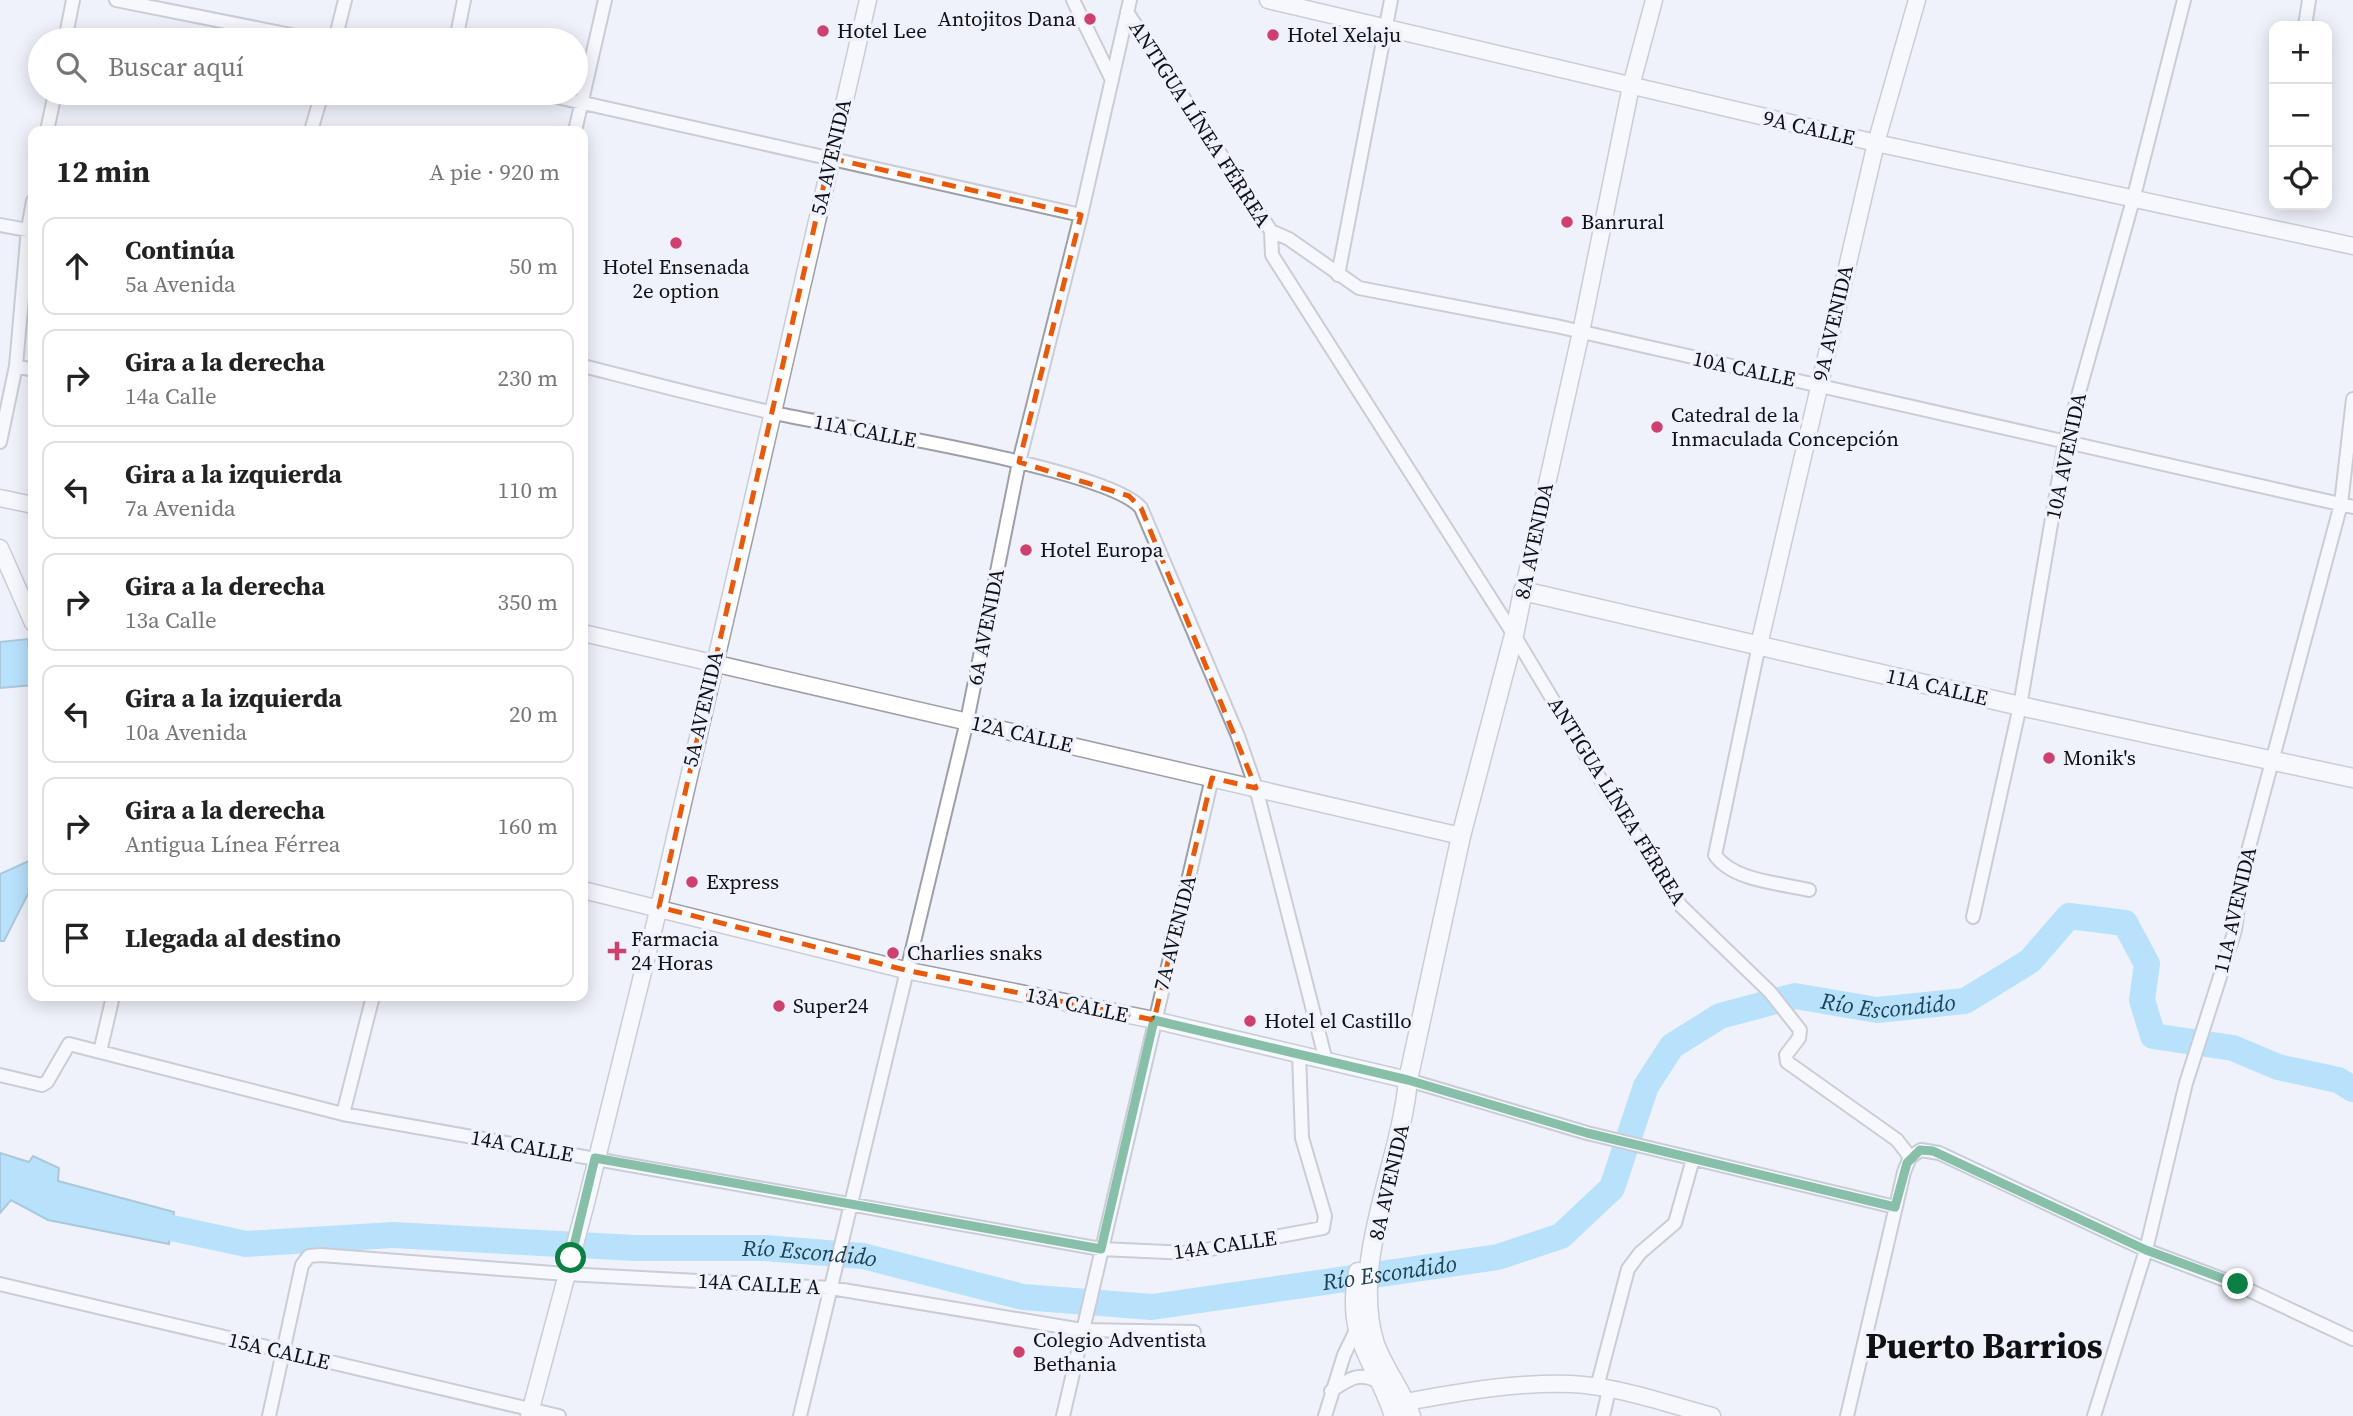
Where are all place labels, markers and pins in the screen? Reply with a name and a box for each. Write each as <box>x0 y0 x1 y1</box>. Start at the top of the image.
place label: Antojitos Dana <box>938 4 1076 33</box>
marker: Antojitos Dana <box>1082 11 1098 27</box>
place label: Hotel Lee <box>837 16 927 45</box>
place label: Hotel Xelaju <box>1287 20 1401 49</box>
marker: Hotel Lee <box>815 23 831 39</box>
marker: Hotel Xelaju <box>1265 27 1281 43</box>
place label: Banrural <box>1581 207 1664 236</box>
marker: Banrural <box>1559 214 1575 230</box>
marker: Hotel Ensenada 2e option <box>668 235 684 251</box>
place label: Hotel Ensenada 2e option <box>603 252 750 305</box>
place label: Catedral de la Inmaculada Concepción <box>1671 400 1899 453</box>
marker: Catedral de la Inmaculada Concepción <box>1649 419 1665 435</box>
place label: Hotel Europa <box>1040 535 1164 564</box>
marker: Hotel Europa <box>1018 542 1034 558</box>
place label: Monik's <box>2063 743 2136 772</box>
marker: Monik's <box>2041 750 2057 766</box>
place label: Express <box>706 867 779 896</box>
marker: Express <box>684 874 700 890</box>
place label: Farmacia 24 Horas <box>631 924 719 977</box>
place label: Charlies snaks <box>907 938 1042 967</box>
marker: Farmacia 24 Horas <box>609 943 625 959</box>
marker: Charlies snaks <box>885 945 901 961</box>
place label: Super24 <box>793 991 869 1020</box>
marker: Super24 <box>771 998 787 1014</box>
place label: Hotel el Castillo <box>1264 1006 1412 1035</box>
marker: Hotel el Castillo <box>1242 1013 1258 1029</box>
place label: Colegio Adventista Bethania <box>1033 1325 1207 1378</box>
marker: Colegio Adventista Bethania <box>1011 1344 1027 1360</box>

